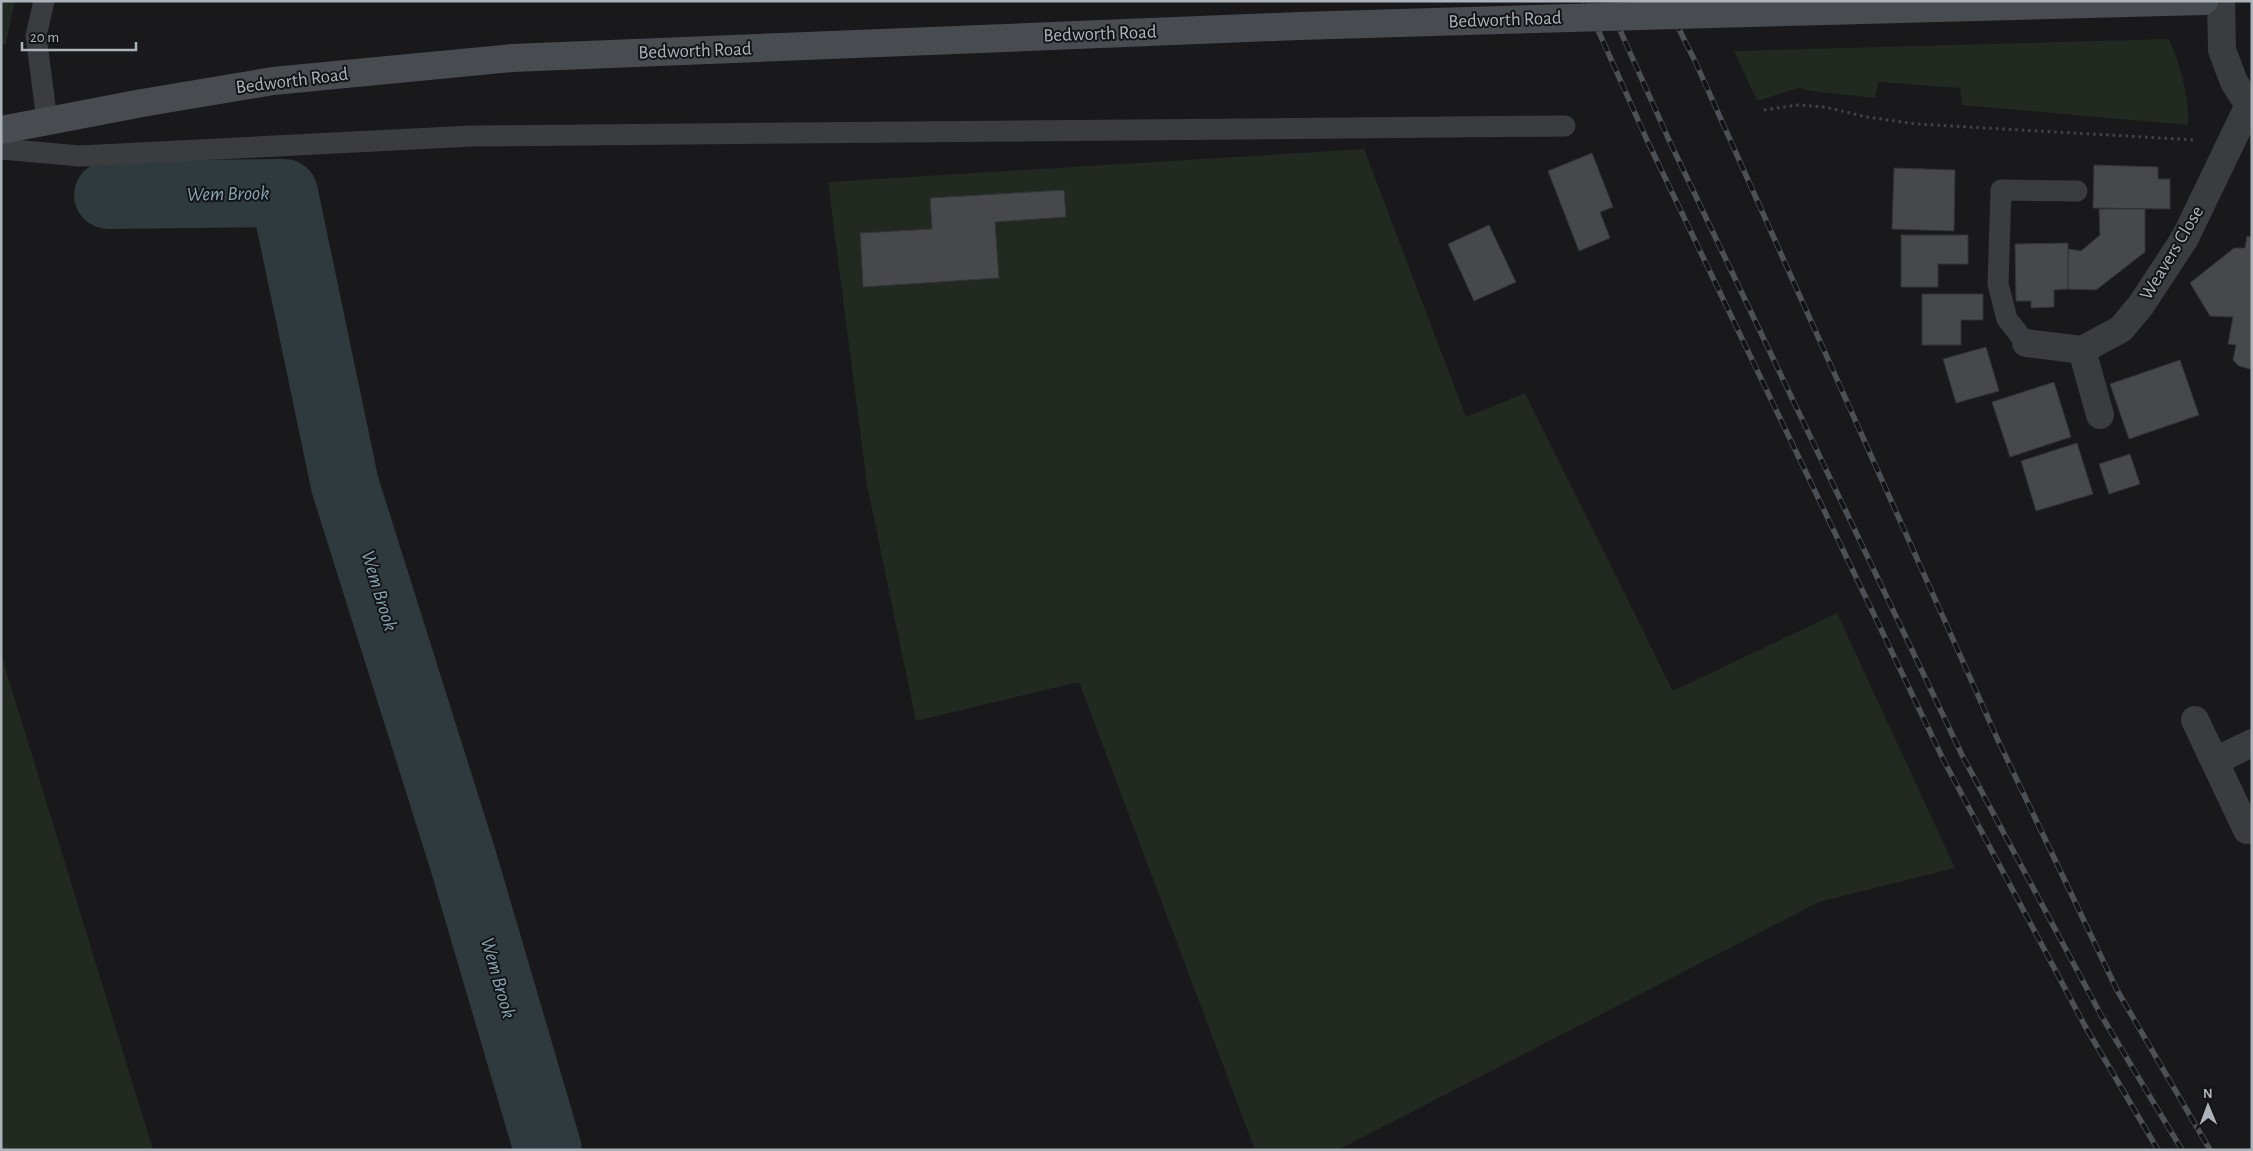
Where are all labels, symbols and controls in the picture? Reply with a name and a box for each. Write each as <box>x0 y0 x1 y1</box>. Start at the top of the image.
street label: Bedworth Road <box>1448 9 1562 31</box>
scale bar <box>22 20 136 52</box>
street label: Bedworth Road <box>1043 23 1157 45</box>
text: 20 m <box>30 30 59 45</box>
street label: Bedworth Road <box>638 40 752 62</box>
street label: Bedworth Road <box>235 65 350 97</box>
water label: Wem Brook <box>186 183 270 205</box>
street label: Weavers Close <box>2137 203 2207 303</box>
water label: Wem Brook <box>357 548 401 634</box>
water label: Wem Brook <box>477 935 519 1021</box>
north arrow <box>2183 1081 2233 1131</box>
text: N <box>2203 1087 2213 1101</box>

